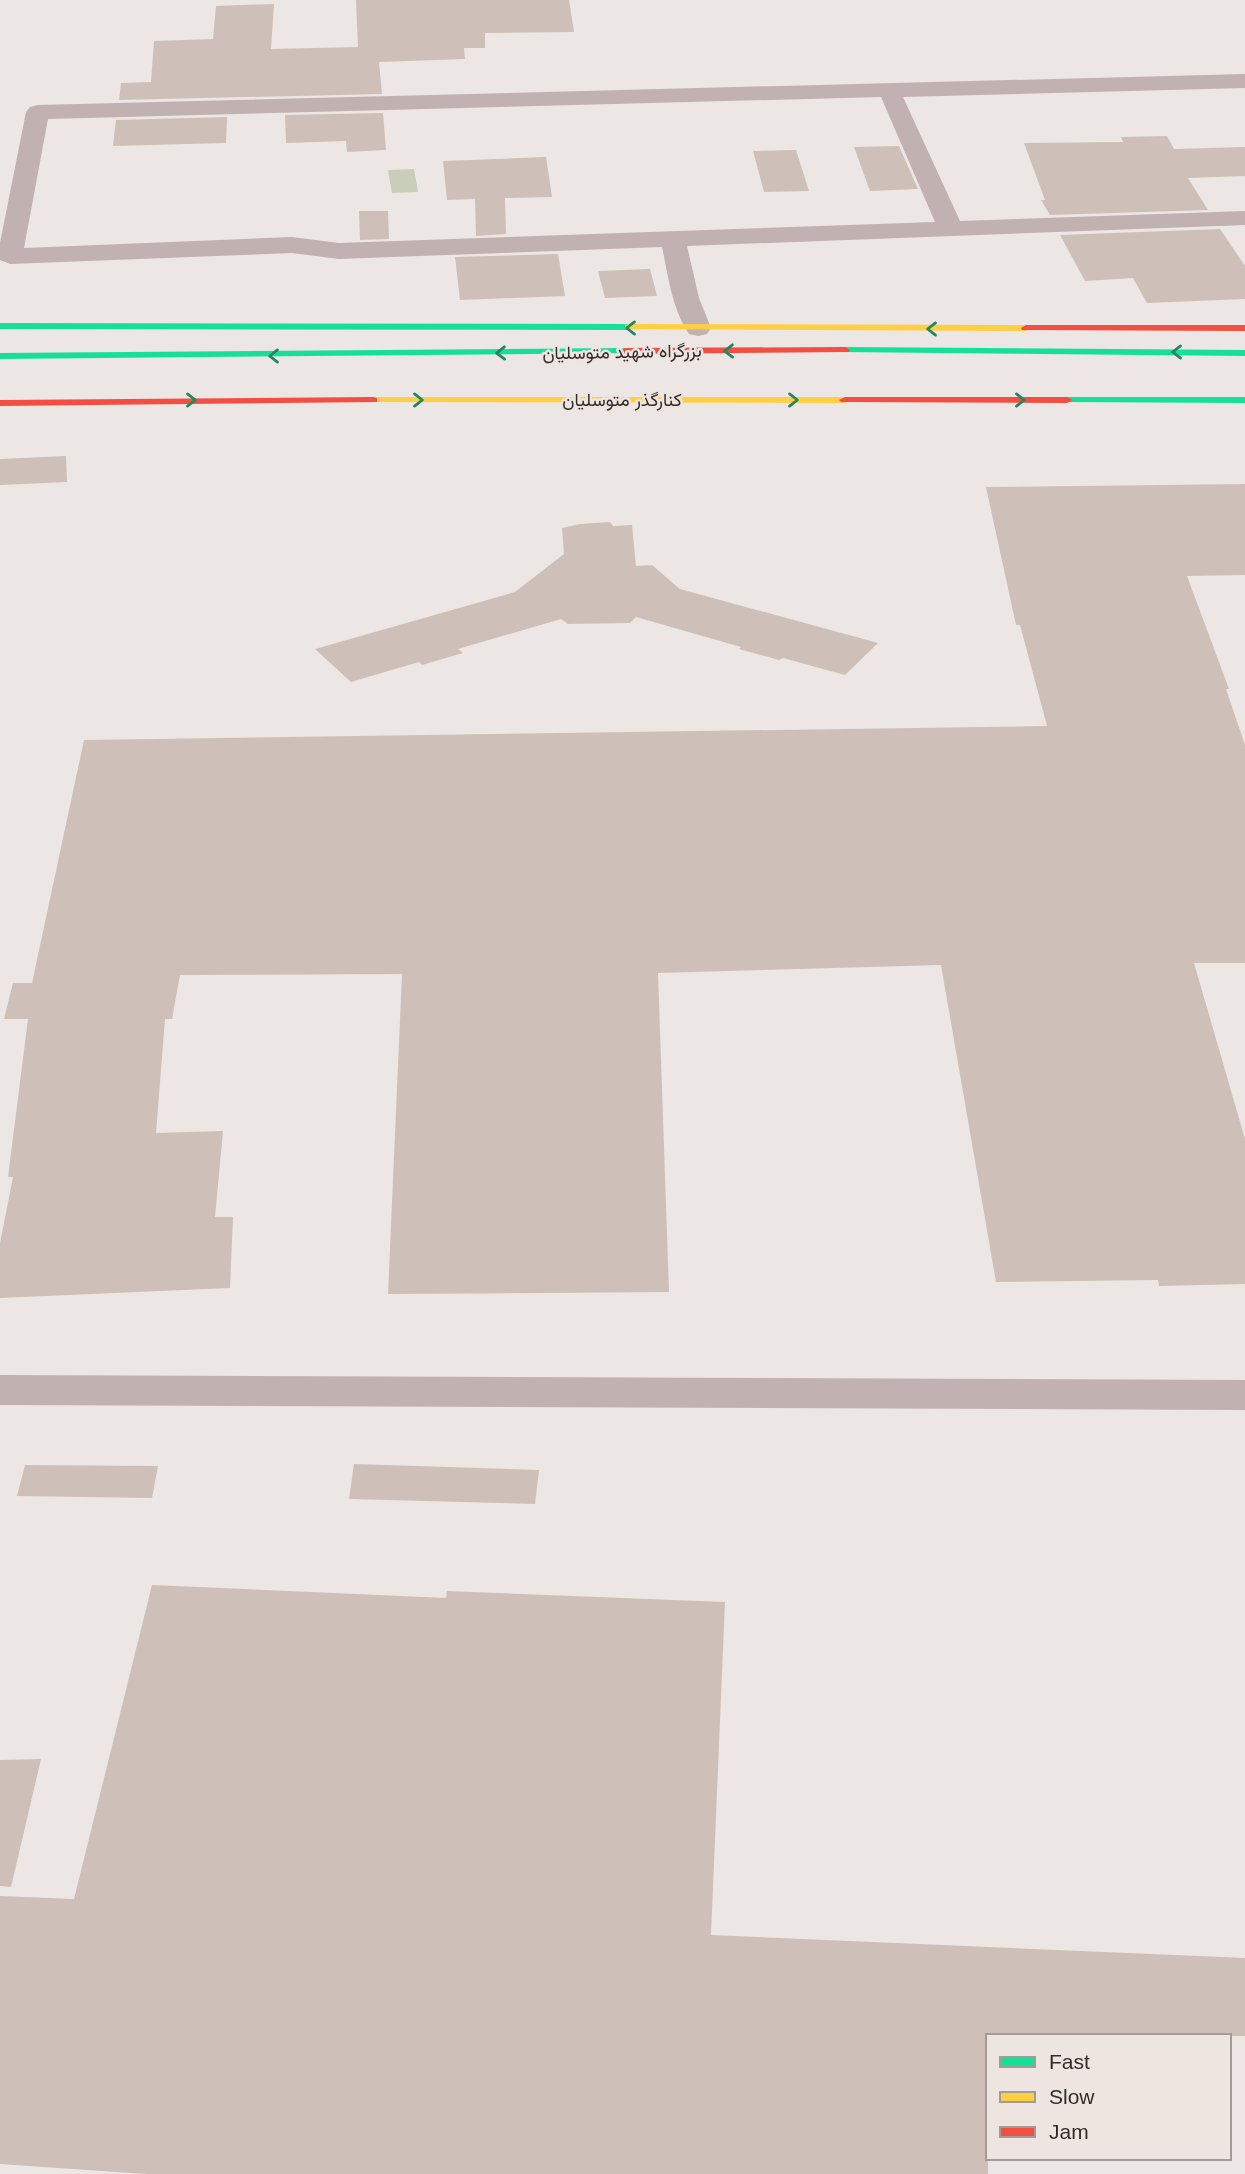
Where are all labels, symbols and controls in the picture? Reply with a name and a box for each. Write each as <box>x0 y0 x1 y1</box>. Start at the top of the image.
one-way arrow <box>625 320 636 335</box>
one-way arrow <box>926 321 937 337</box>
street label: بزرگراه شهید متوسلیان <box>542 341 702 364</box>
one-way arrow <box>723 343 734 358</box>
one-way arrow <box>496 345 506 361</box>
one-way arrow <box>1171 345 1182 360</box>
one-way arrow <box>268 348 279 364</box>
street label: کنارگذر متوسلیان <box>562 390 682 411</box>
one-way arrow <box>186 392 196 408</box>
one-way arrow <box>413 392 424 408</box>
one-way arrow <box>788 392 798 408</box>
one-way arrow <box>1015 392 1026 408</box>
legend <box>986 2034 1231 2160</box>
text: Fast <box>1049 2050 1090 2073</box>
text: Slow <box>1049 2085 1095 2108</box>
text: Jam <box>1049 2120 1089 2143</box>

